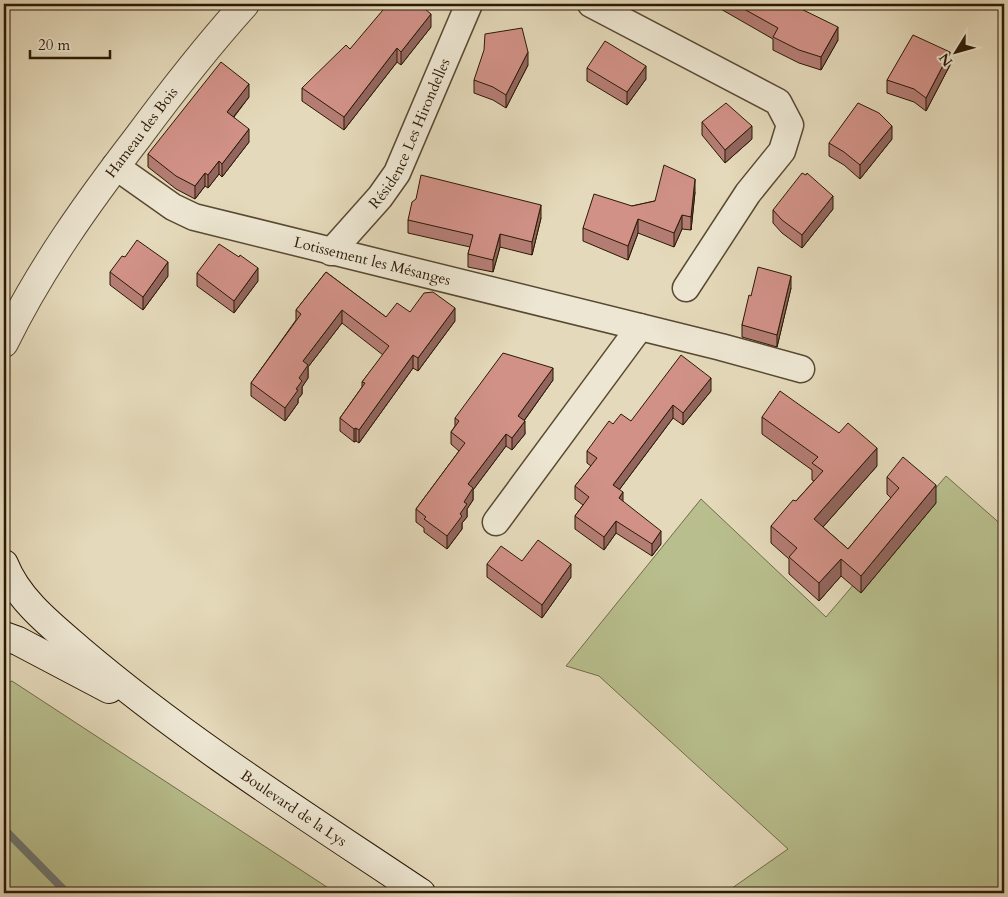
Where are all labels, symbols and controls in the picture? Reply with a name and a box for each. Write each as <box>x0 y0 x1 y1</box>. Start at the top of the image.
scale bar <box>30 28 110 60</box>
north arrow <box>930 28 980 78</box>
text: 20 m <box>38 35 70 55</box>
text: N <box>935 49 957 70</box>
street label: Résidence Les Hirondelles <box>364 55 455 213</box>
street label: Hameau des Bois <box>101 83 182 182</box>
street label: Lotissement les Mésanges <box>292 232 453 290</box>
street label: Boulevard de la Lys <box>237 765 351 851</box>

